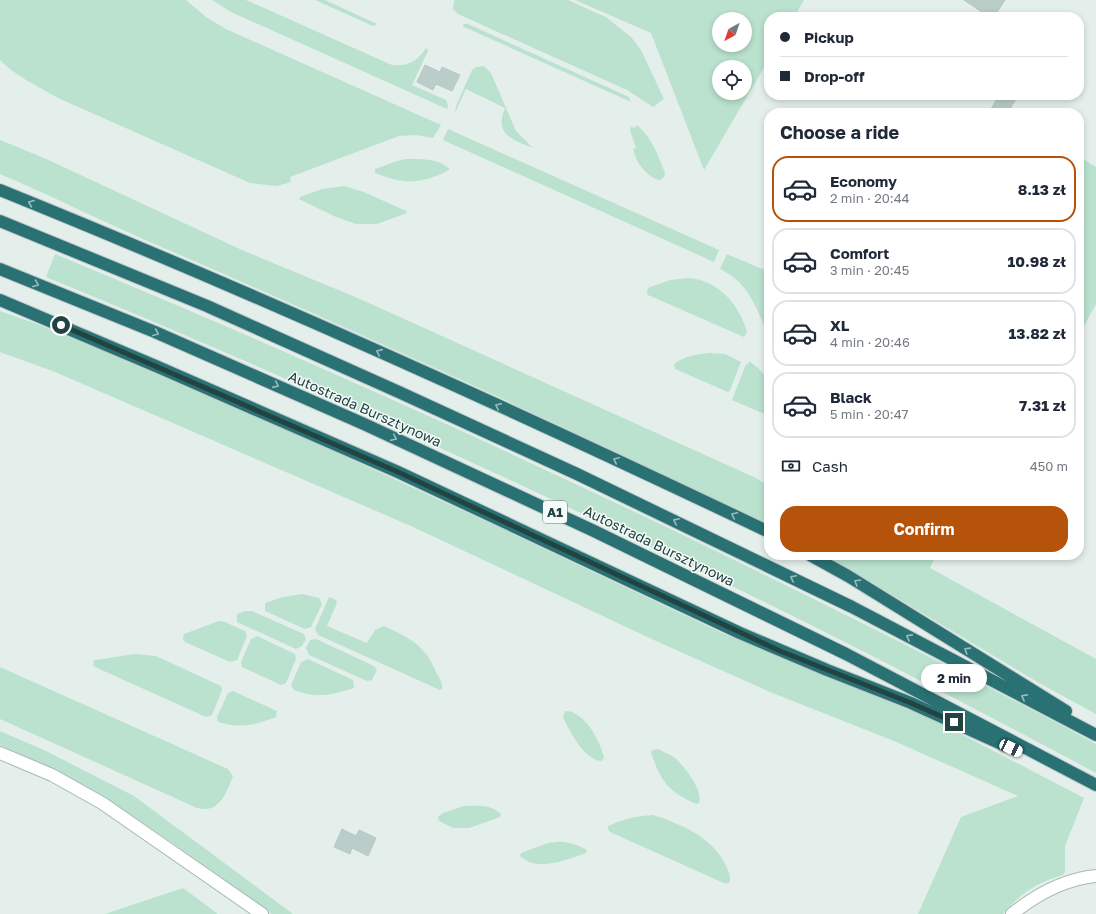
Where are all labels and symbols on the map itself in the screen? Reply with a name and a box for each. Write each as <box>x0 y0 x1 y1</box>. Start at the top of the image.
north arrow <box>712 12 752 52</box>
one-way arrow <box>27 199 34 207</box>
one-way arrow <box>33 279 40 287</box>
route start <box>52 316 70 334</box>
one-way arrow <box>152 328 160 336</box>
one-way arrow <box>376 349 383 357</box>
street label: Autostrada Bursztynowa <box>286 367 444 450</box>
one-way arrow <box>271 380 279 388</box>
one-way arrow <box>495 403 502 411</box>
one-way arrow <box>390 433 398 441</box>
one-way arrow <box>613 457 620 465</box>
road number: A1 <box>543 501 567 523</box>
street label: Autostrada Bursztynowa <box>581 502 737 589</box>
one-way arrow <box>730 512 738 520</box>
one-way arrow <box>673 518 680 526</box>
one-way arrow <box>790 575 797 583</box>
one-way arrow <box>854 579 861 586</box>
one-way arrow <box>906 634 913 641</box>
one-way arrow <box>964 647 971 654</box>
callout: 2 min <box>921 664 987 692</box>
one-way arrow <box>1021 694 1028 702</box>
route end <box>945 713 963 731</box>
car <box>998 737 1024 759</box>

